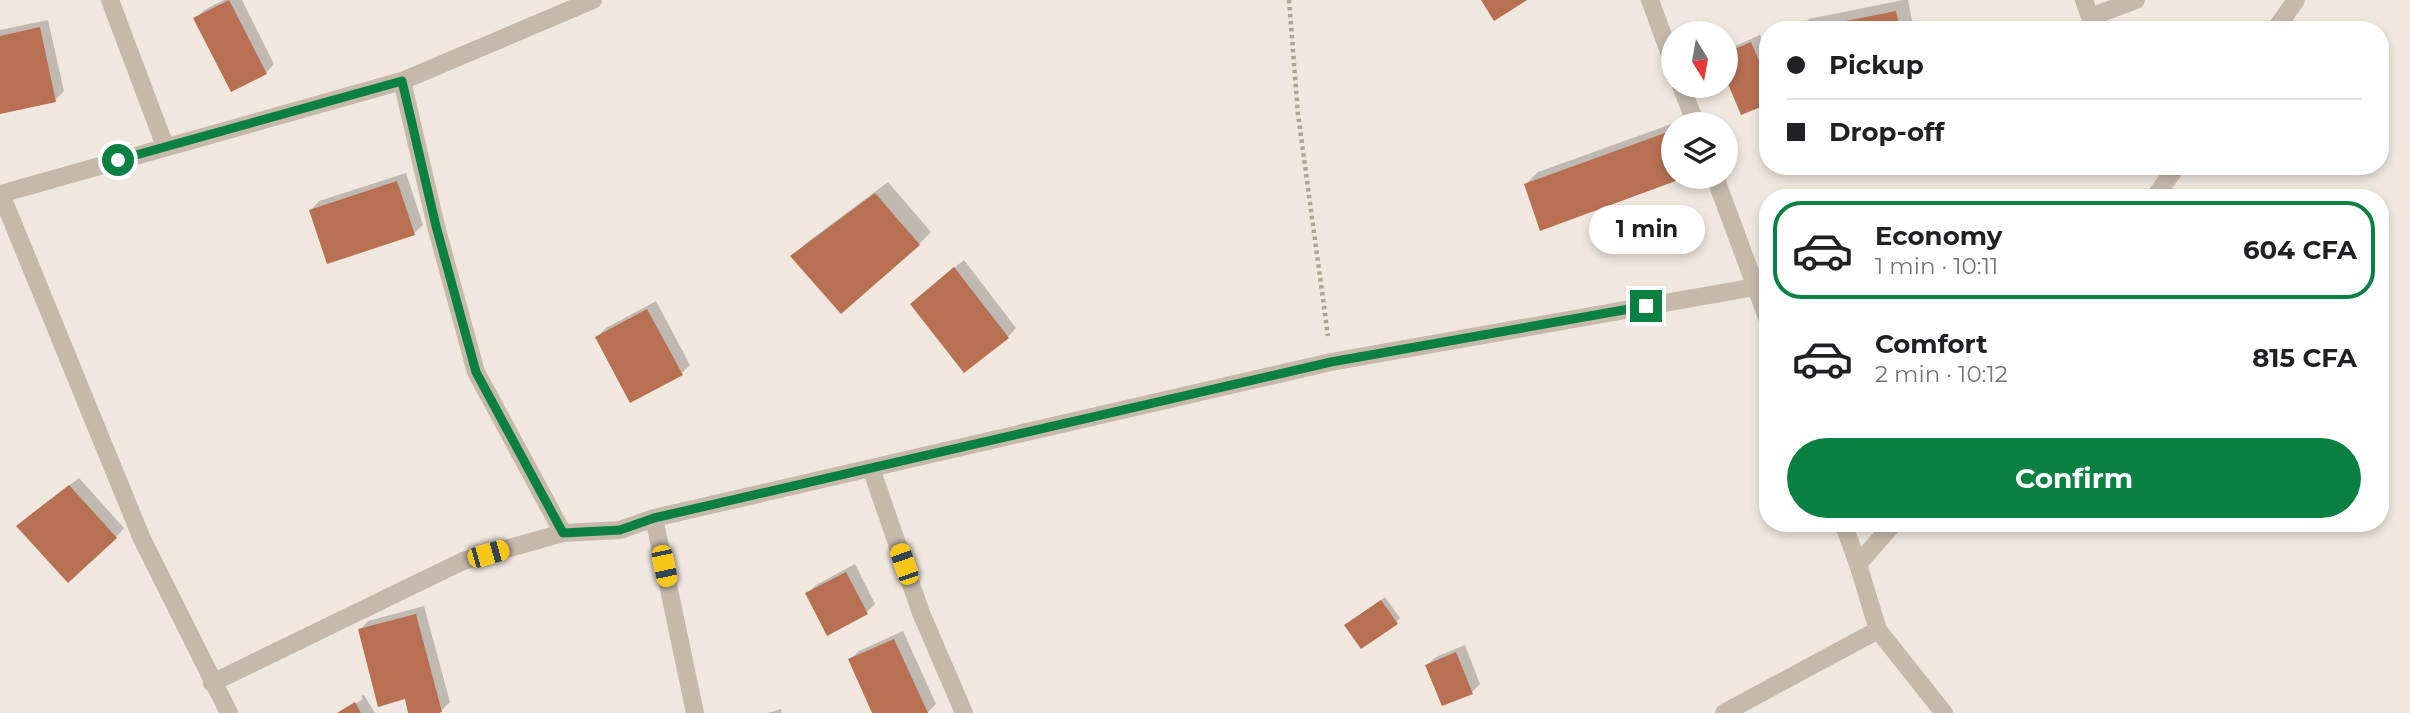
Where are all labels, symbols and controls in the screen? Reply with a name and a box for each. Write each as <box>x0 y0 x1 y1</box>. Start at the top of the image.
north arrow <box>1661 21 1738 98</box>
map controls <box>1661 21 1738 189</box>
text: Pickup <box>1829 49 1924 81</box>
button: layers <box>1661 112 1738 189</box>
text: Drop-off <box>1829 116 1944 148</box>
route start <box>102 144 134 176</box>
callout: 1 min <box>1588 204 1704 254</box>
text: 1 min <box>1616 215 1678 243</box>
icon: car <box>1791 219 1854 282</box>
text: Economy <box>1875 220 2002 252</box>
text: 604 CFA <box>2243 234 2357 266</box>
text: 1 min · 10:11 <box>1875 252 1998 280</box>
route end <box>1630 290 1662 322</box>
icon: car <box>1791 327 1854 390</box>
text: Comfort <box>1875 328 1987 360</box>
text: 815 CFA <box>2252 342 2357 374</box>
text: 2 min · 10:12 <box>1875 360 2008 388</box>
button: Confirm <box>1787 438 2361 518</box>
car <box>465 538 512 570</box>
car <box>888 541 921 587</box>
car <box>650 543 679 589</box>

